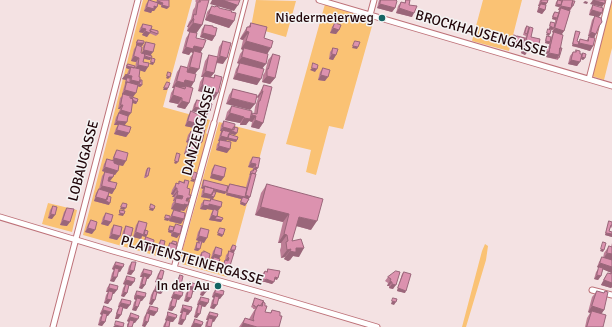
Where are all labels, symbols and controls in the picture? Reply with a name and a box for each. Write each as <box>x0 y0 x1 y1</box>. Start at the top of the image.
street label: BROCKHAUSENGASSE <box>413 7 549 61</box>
place label: Niedermeierweg <box>275 10 374 26</box>
marker: Niedermeierweg <box>377 13 387 23</box>
street label: DANZERGASSE <box>179 84 219 178</box>
street label: LOBAUGASSE <box>65 119 103 203</box>
street label: PLATTENSTEINERGASSE <box>119 233 265 289</box>
place label: In der Au <box>156 278 210 294</box>
marker: In der Au <box>213 281 223 291</box>

